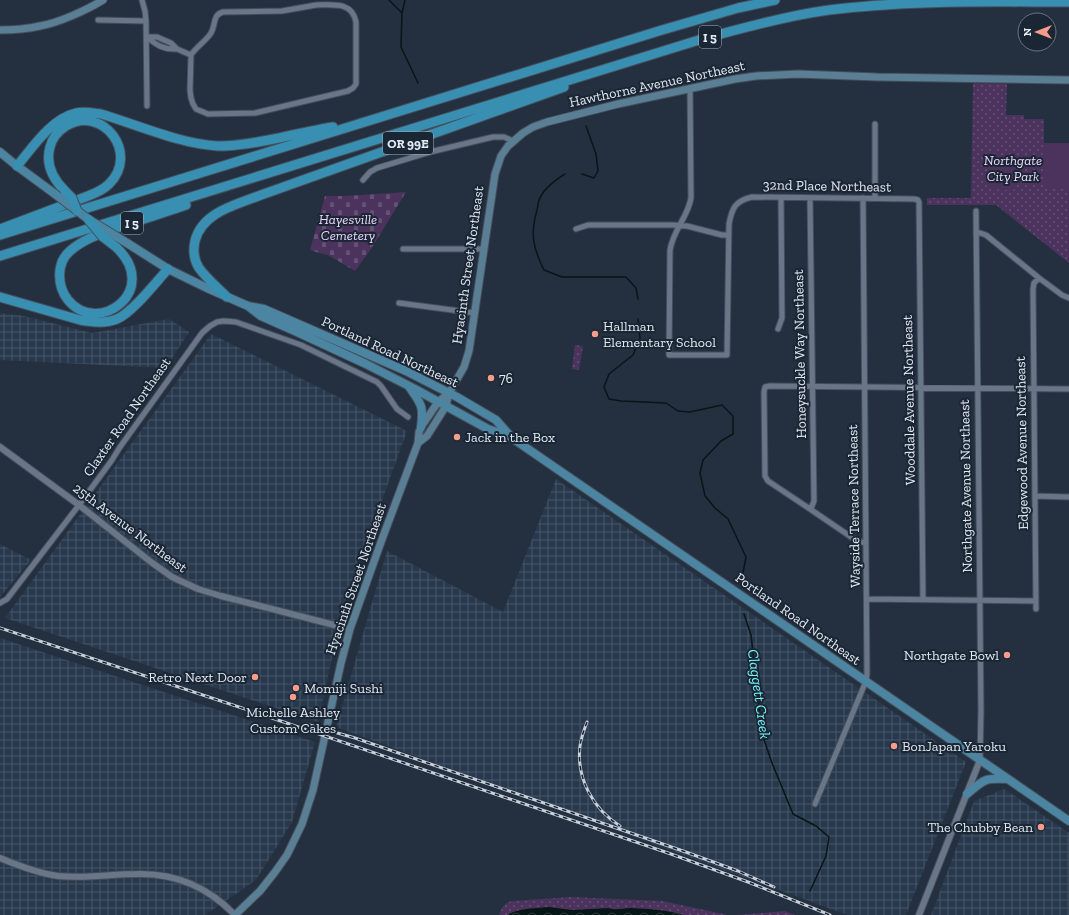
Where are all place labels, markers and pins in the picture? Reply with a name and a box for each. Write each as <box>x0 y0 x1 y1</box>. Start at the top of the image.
place label: Hallman Elementary School <box>603 318 716 351</box>
marker: Hallman Elementary School <box>590 329 600 339</box>
place label: 76 <box>499 370 513 387</box>
marker: 76 <box>486 373 496 383</box>
place label: Jack in the Box <box>465 429 555 446</box>
marker: Jack in the Box <box>452 432 462 442</box>
place label: Northgate Bowl <box>904 647 999 664</box>
marker: Northgate Bowl <box>1002 650 1012 660</box>
place label: Retro Next Door <box>148 669 247 686</box>
marker: Retro Next Door <box>250 672 260 682</box>
place label: Momiji Sushi <box>304 680 383 697</box>
marker: Momiji Sushi <box>291 683 301 693</box>
marker: Michelle Ashley Custom Cakes <box>288 692 298 702</box>
place label: Michelle Ashley Custom Cakes <box>246 704 341 737</box>
place label: BonJapan Yaroku <box>902 738 1006 755</box>
marker: BonJapan Yaroku <box>889 741 899 751</box>
place label: The Chubby Bean <box>927 819 1033 836</box>
marker: The Chubby Bean <box>1036 822 1046 832</box>

